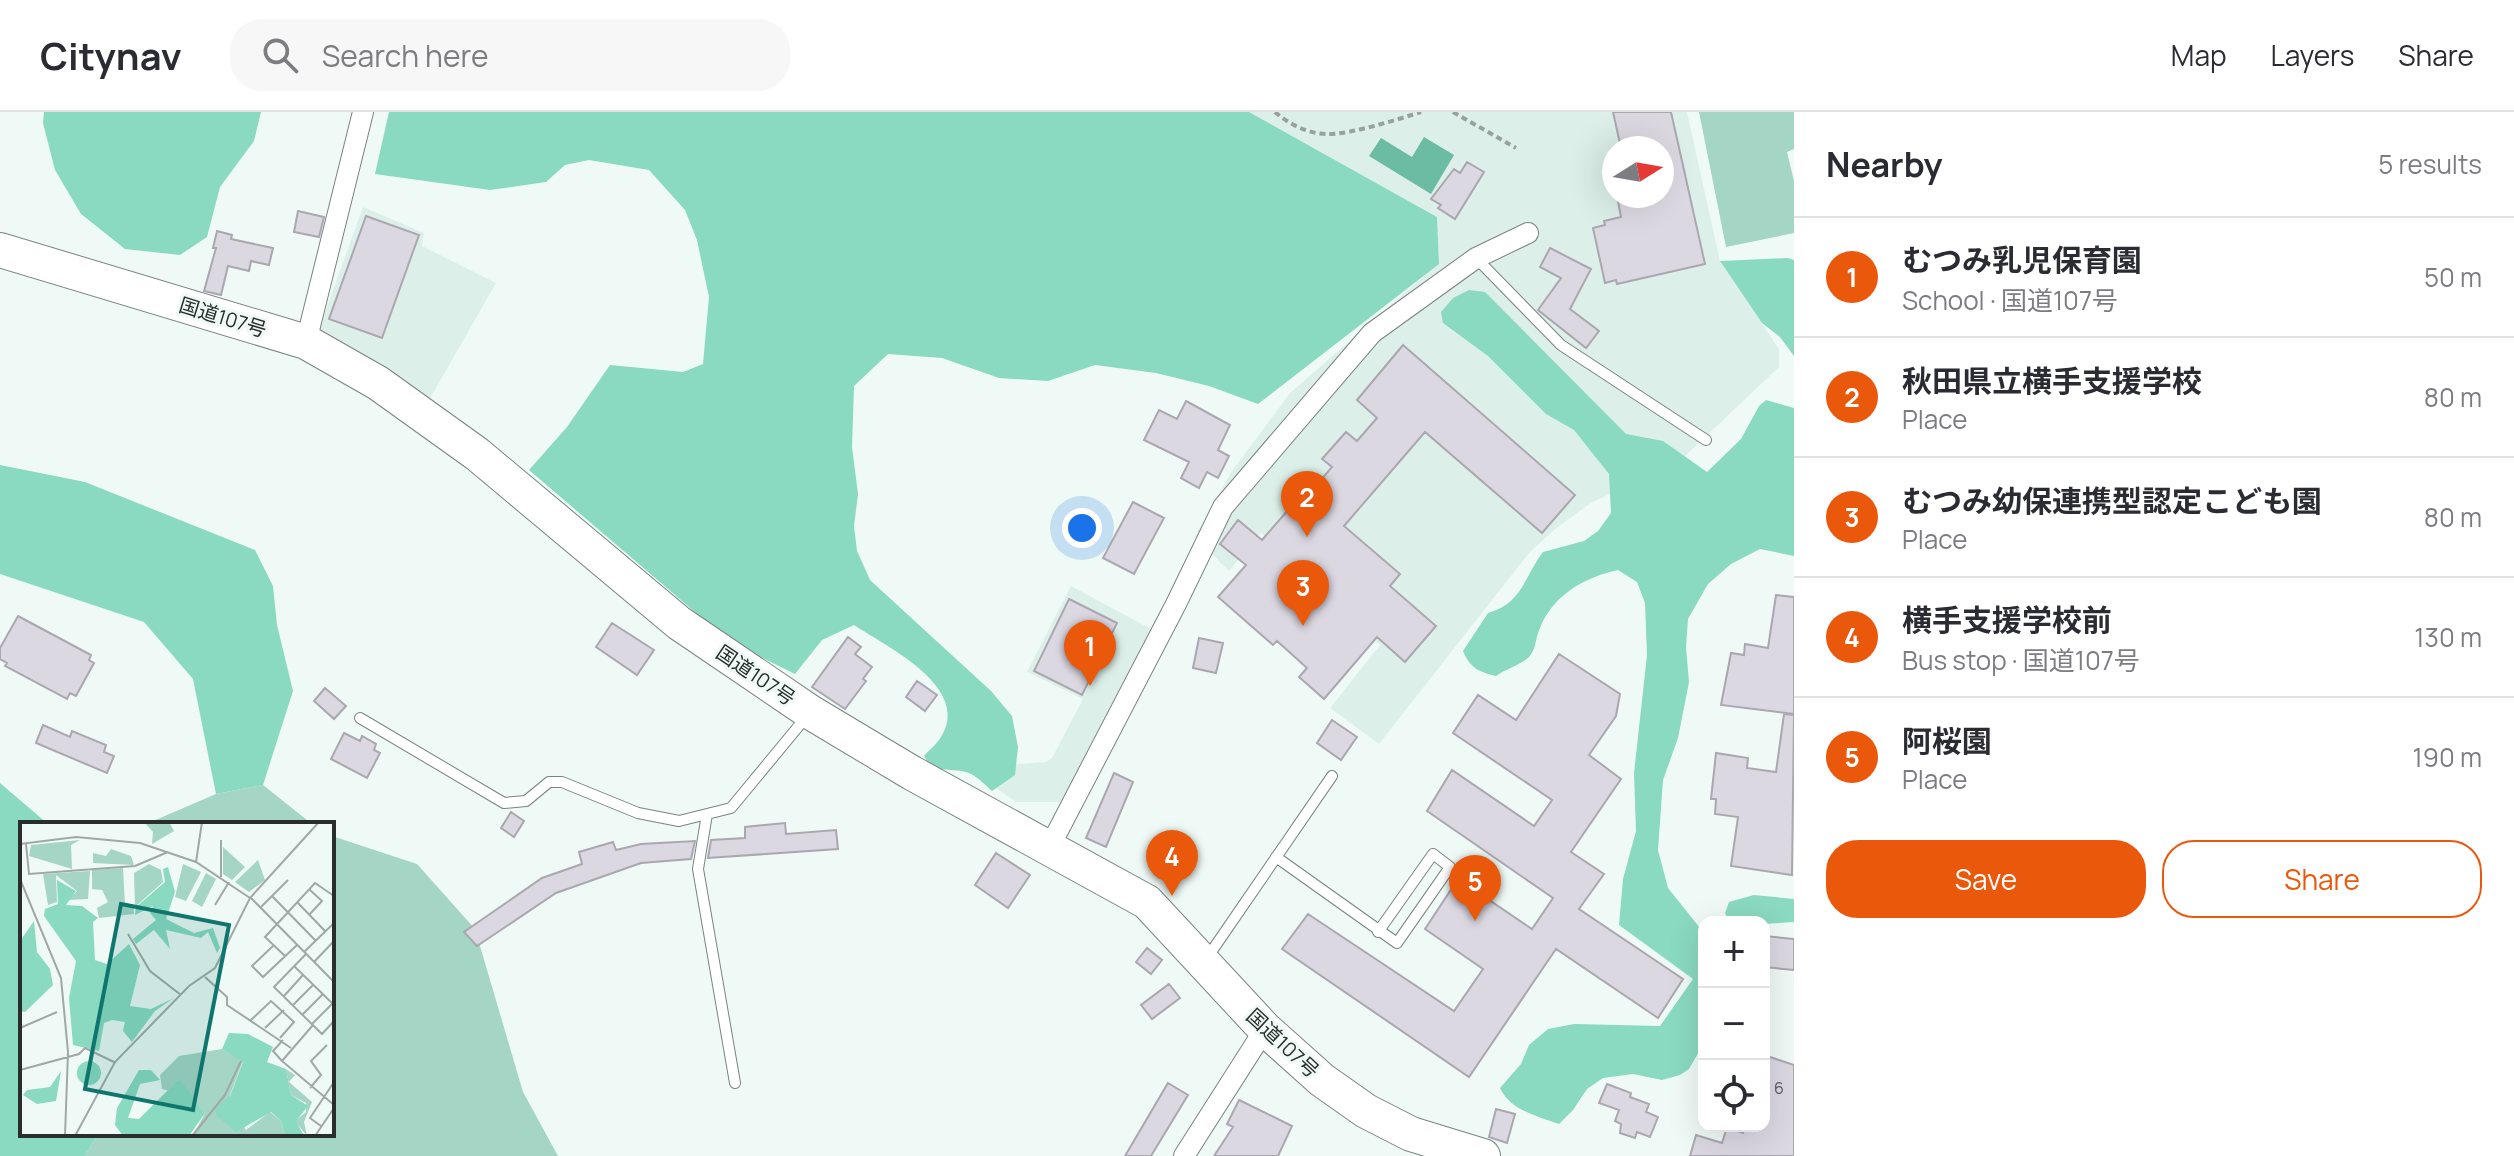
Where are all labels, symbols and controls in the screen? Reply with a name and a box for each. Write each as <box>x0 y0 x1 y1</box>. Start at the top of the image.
search box <box>230 19 790 91</box>
text: Citynav <box>40 29 182 81</box>
icon: search <box>258 33 302 77</box>
text: Search here <box>322 35 489 76</box>
text: Map <box>2171 36 2227 74</box>
text: Layers <box>2271 36 2354 74</box>
text: Share <box>2398 36 2474 74</box>
north arrow <box>1602 136 1674 208</box>
text: Nearby <box>1826 141 1942 187</box>
text: 5 results <box>2378 146 2482 182</box>
text: むつみ乳児保育園 <box>1902 239 2142 280</box>
text: 1 <box>1846 259 1858 295</box>
text: 50 m <box>2424 259 2482 295</box>
text: School · 国道107号 <box>1902 282 2118 318</box>
street label: 国道107号 <box>176 291 270 343</box>
text: 秋田県立横手支援学校 <box>1902 360 2202 401</box>
text: 2 <box>1844 379 1860 415</box>
text: 80 m <box>2424 379 2482 415</box>
text: Place <box>1902 401 1967 437</box>
pin: 2 <box>1281 471 1333 537</box>
text: むつみ幼保連携型認定こども園 <box>1902 480 2322 521</box>
text: 3 <box>1844 499 1860 535</box>
text: 80 m <box>2424 499 2482 535</box>
your location <box>1062 508 1102 548</box>
text: Place <box>1902 521 1967 557</box>
pin: 3 <box>1277 560 1329 626</box>
text: 横手支援学校前 <box>1902 599 2112 640</box>
text: 4 <box>1844 619 1860 655</box>
text: 130 m <box>2414 619 2482 655</box>
pin: 1 <box>1064 620 1116 686</box>
street label: 国道107号 <box>711 639 801 711</box>
text: Bus stop · 国道107号 <box>1902 642 2140 678</box>
text: 阿桜園 <box>1902 720 1992 761</box>
text: 5 <box>1844 739 1860 775</box>
text: 190 m <box>2413 739 2482 775</box>
text: Place <box>1902 761 1967 797</box>
inset map <box>20 822 334 1136</box>
pin: 4 <box>1146 830 1198 896</box>
button: Save <box>1826 840 2146 918</box>
button: Share <box>2162 840 2482 918</box>
pin: 5 <box>1449 855 1501 921</box>
map controls <box>1698 916 1770 1132</box>
button: + <box>1698 916 1770 988</box>
button: − <box>1698 988 1770 1060</box>
street label: 国道107号 <box>1241 1002 1325 1084</box>
button: locate <box>1698 1060 1770 1132</box>
house number: 6 <box>1774 1077 1784 1099</box>

